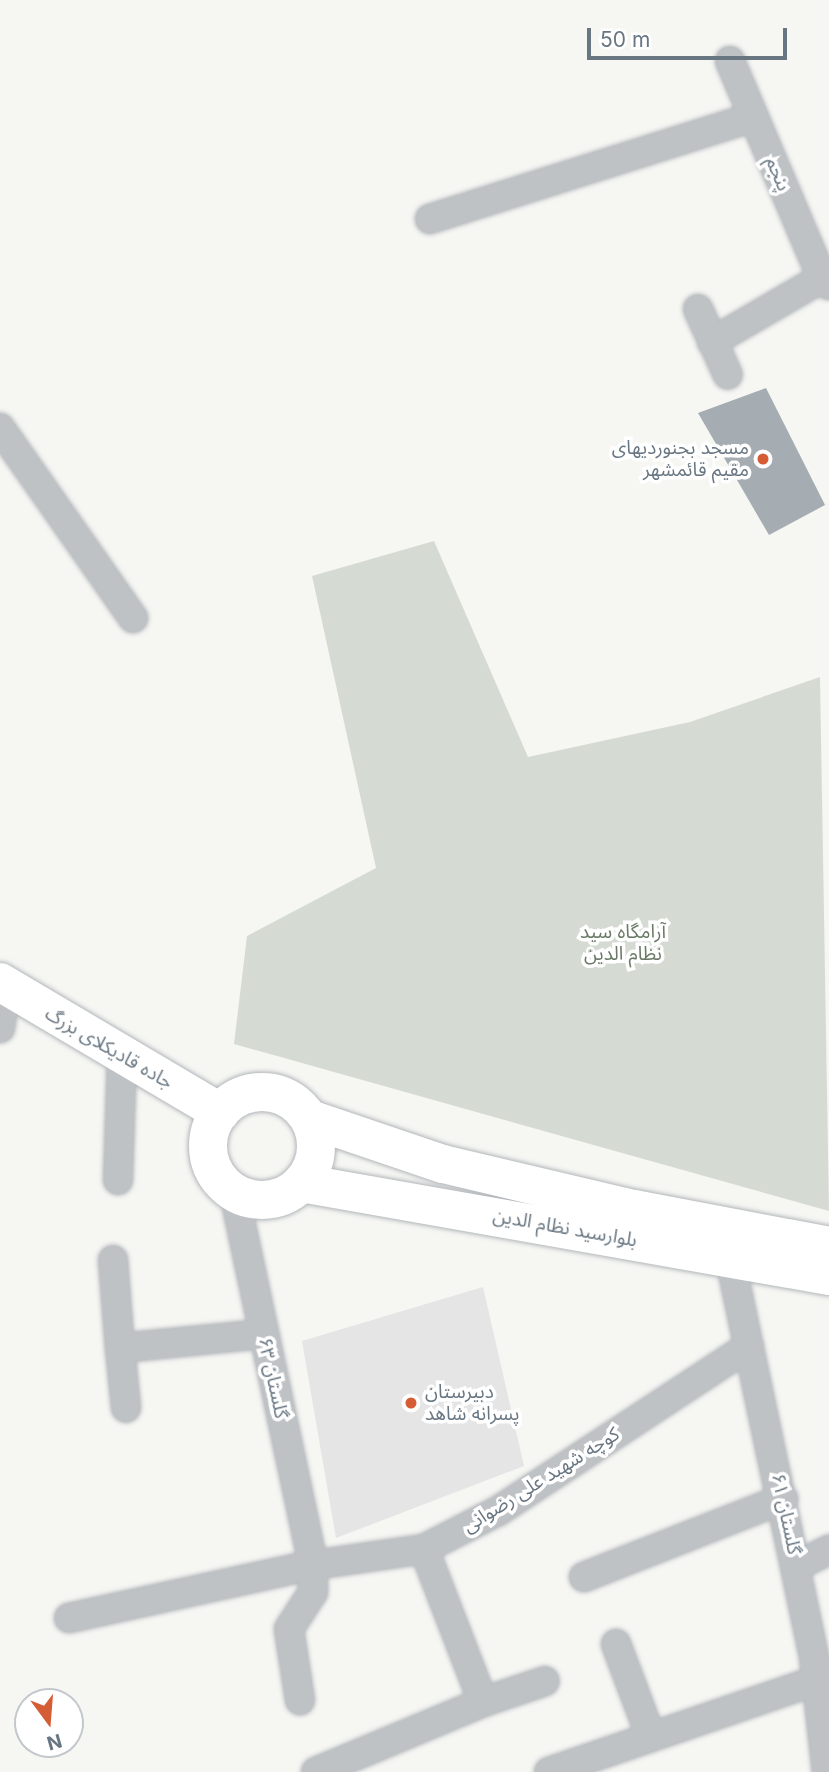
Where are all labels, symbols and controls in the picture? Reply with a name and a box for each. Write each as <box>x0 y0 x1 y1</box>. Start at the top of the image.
scale bar <box>591 14 790 58</box>
text: 50 m <box>600 27 650 52</box>
street label: پنجم <box>761 153 795 195</box>
place label: مسجد بجنوردیهای مقیم قائمشهر <box>612 437 749 481</box>
marker: مسجد بجنوردیهای مقیم قائمشهر <box>755 451 771 467</box>
park label: آرامگاه سید نظام الدین <box>580 921 666 965</box>
street label: جاده قادیکلای بزرگ <box>41 1002 177 1094</box>
street label: بلوارسید نظام الدین <box>491 1204 639 1252</box>
street label: گلستان ۶۳ <box>253 1335 293 1421</box>
place label: دبیرستان پسرانه شاهد <box>425 1381 520 1425</box>
marker: دبیرستان پسرانه شاهد <box>403 1395 419 1411</box>
street label: کوچه شهید علی رضوانی <box>458 1423 624 1537</box>
street label: گلستان ۶۱ <box>766 1471 806 1557</box>
north arrow <box>14 1688 84 1758</box>
text: N <box>44 1729 65 1755</box>

